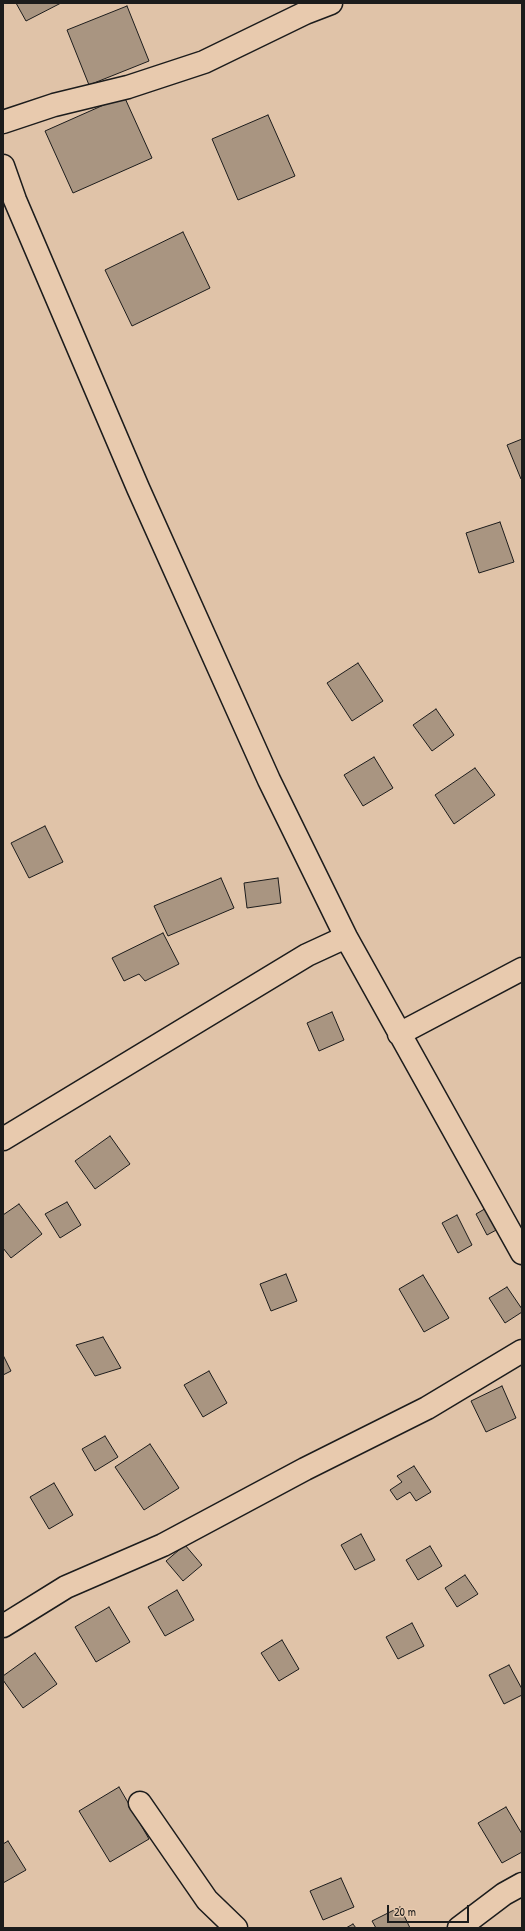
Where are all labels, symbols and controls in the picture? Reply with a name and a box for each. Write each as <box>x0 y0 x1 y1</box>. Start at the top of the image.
scale bar <box>389 1897 471 1923</box>
text: 20 m <box>394 1903 416 1920</box>

